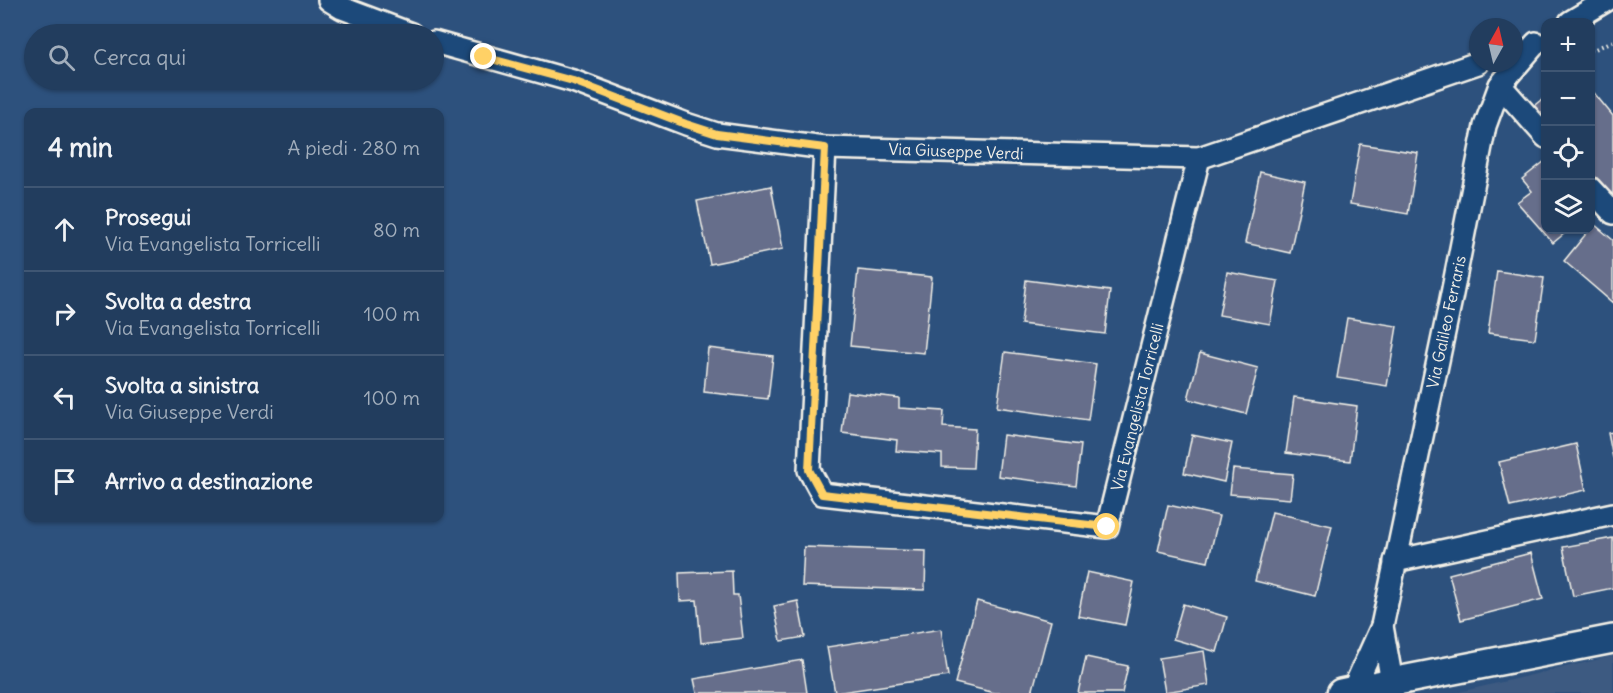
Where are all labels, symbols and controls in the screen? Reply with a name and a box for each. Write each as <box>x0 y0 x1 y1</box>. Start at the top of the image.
north arrow <box>1469 18 1523 72</box>
map controls <box>1541 18 1595 234</box>
button: + <box>1541 18 1595 72</box>
search box <box>24 24 444 90</box>
icon: search <box>45 41 78 74</box>
text: Cerca qui <box>93 43 186 71</box>
route end <box>470 43 496 69</box>
button: − <box>1541 72 1595 126</box>
button: locate <box>1541 126 1595 180</box>
text: 4 min <box>48 131 113 164</box>
text: A piedi · 280 m <box>288 135 420 160</box>
street label: Via Giuseppe Verdi <box>888 139 1024 163</box>
button: layers <box>1541 180 1595 234</box>
text: Prosegui <box>105 203 191 231</box>
icon: ahead <box>48 213 81 246</box>
text: 80 m <box>373 217 420 242</box>
text: Via Evangelista Torricelli <box>105 231 320 256</box>
street label: Via Galileo Ferraris <box>1422 254 1470 390</box>
text: Svolta a destra <box>105 287 251 315</box>
icon: right <box>48 297 81 330</box>
text: 100 m <box>363 301 420 326</box>
text: Via Evangelista Torricelli <box>105 315 320 340</box>
street label: Via Evangelista Torricelli <box>1106 321 1168 493</box>
text: Svolta a sinistra <box>105 371 259 399</box>
icon: left <box>48 381 81 414</box>
text: 100 m <box>363 385 420 410</box>
text: Via Giuseppe Verdi <box>105 399 274 424</box>
icon: arrive <box>48 465 81 498</box>
text: Arrivo a destinazione <box>105 467 313 495</box>
route start <box>1093 513 1119 539</box>

